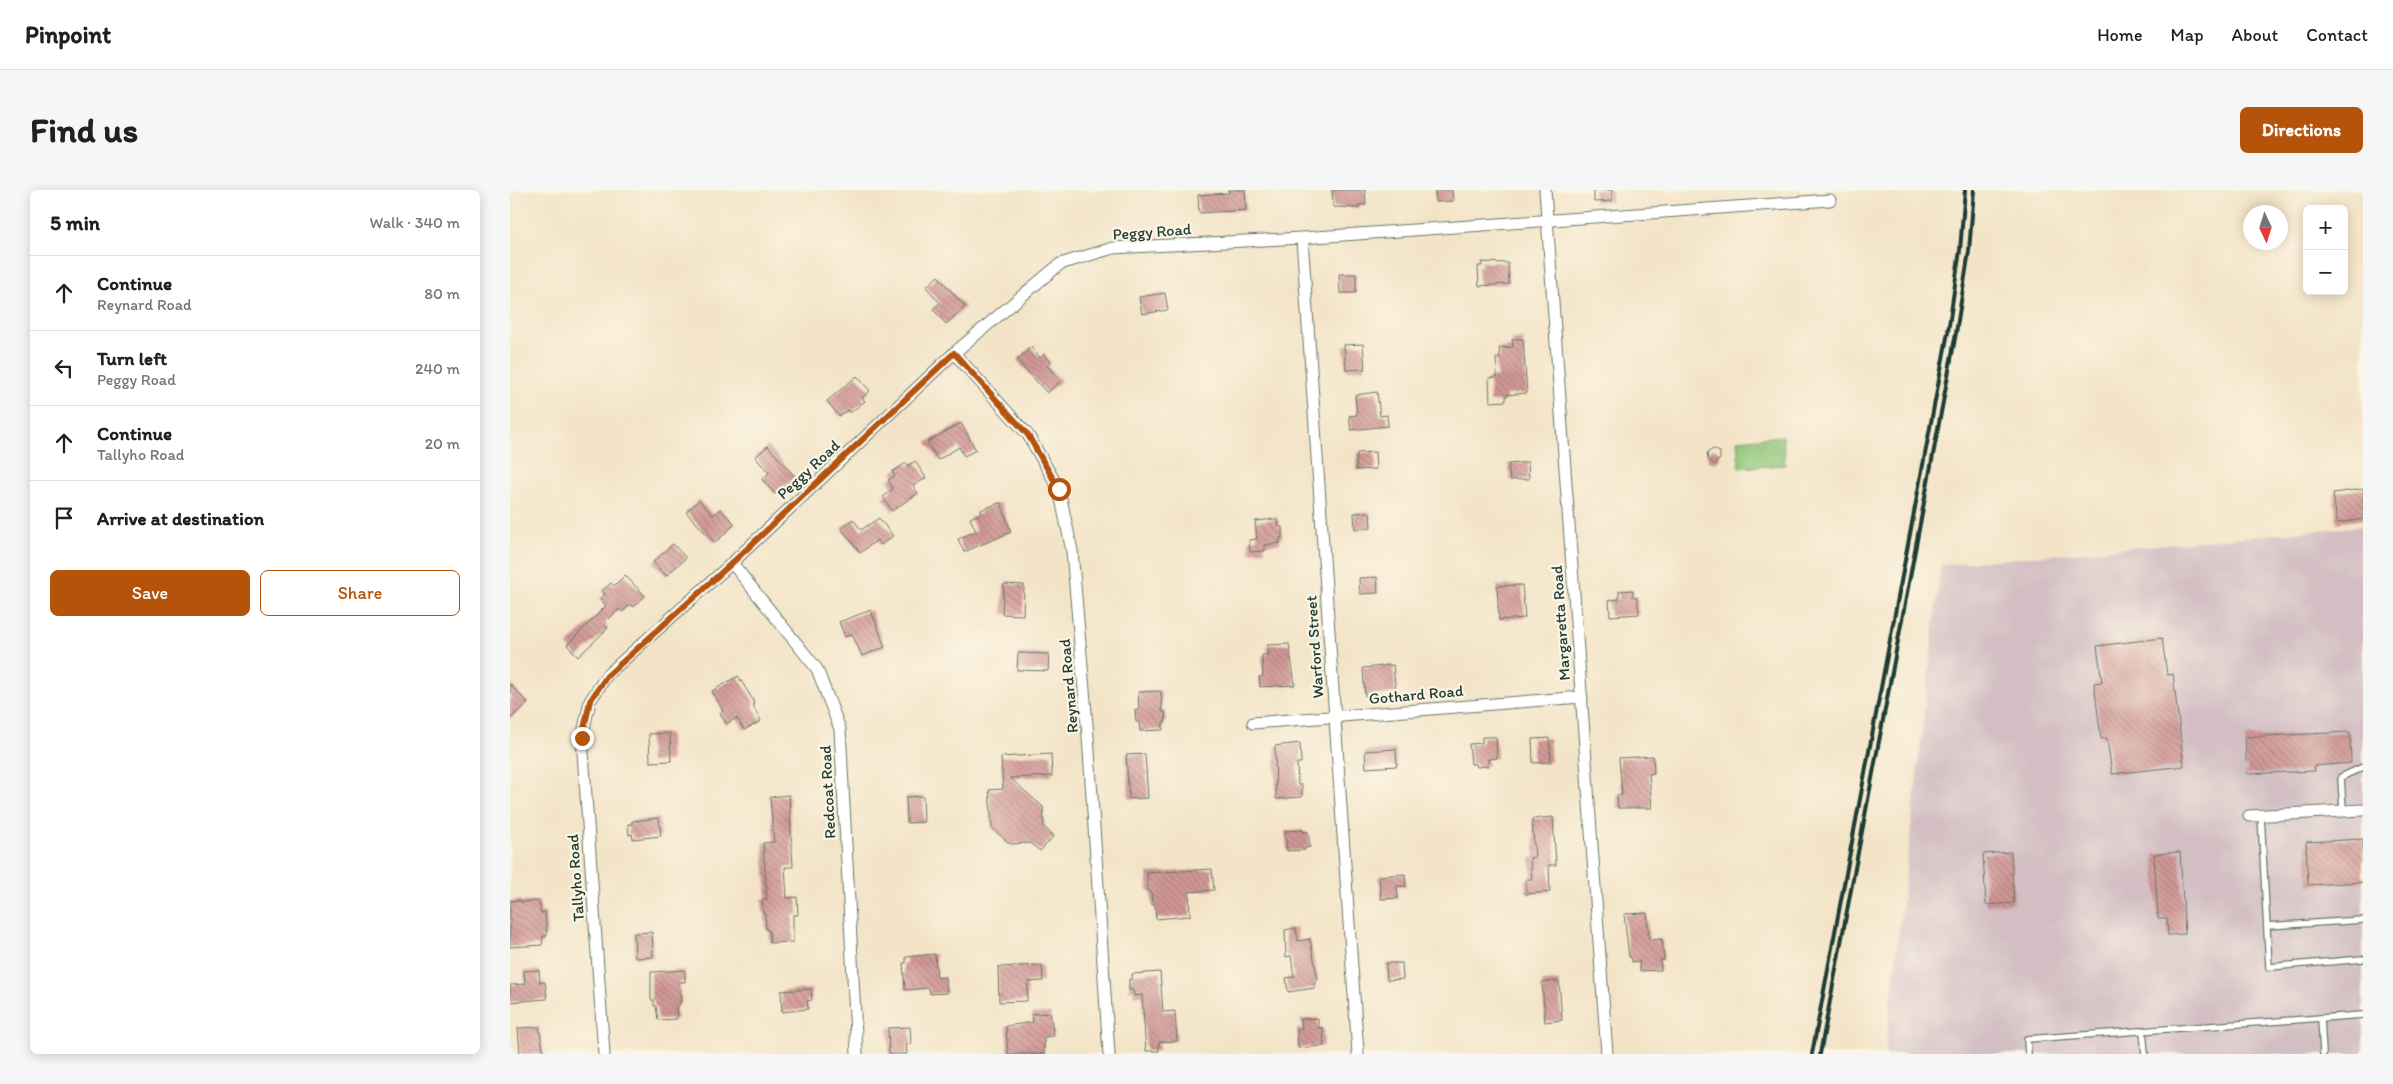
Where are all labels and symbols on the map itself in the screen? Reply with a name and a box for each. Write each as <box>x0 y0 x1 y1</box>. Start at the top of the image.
north arrow <box>2243 205 2288 250</box>
street label: Peggy Road <box>1112 219 1192 244</box>
street label: Peggy Road <box>773 435 844 503</box>
route start <box>1048 478 1071 501</box>
street label: Margaretta Road <box>1547 564 1574 681</box>
street label: Warford Street <box>1301 595 1328 699</box>
street label: Reynard Road <box>1055 638 1082 734</box>
street label: Gothard Road <box>1368 681 1464 708</box>
route end <box>571 727 594 750</box>
street label: Redcoat Road <box>816 744 839 839</box>
street label: Tallyho Road <box>563 833 588 922</box>

